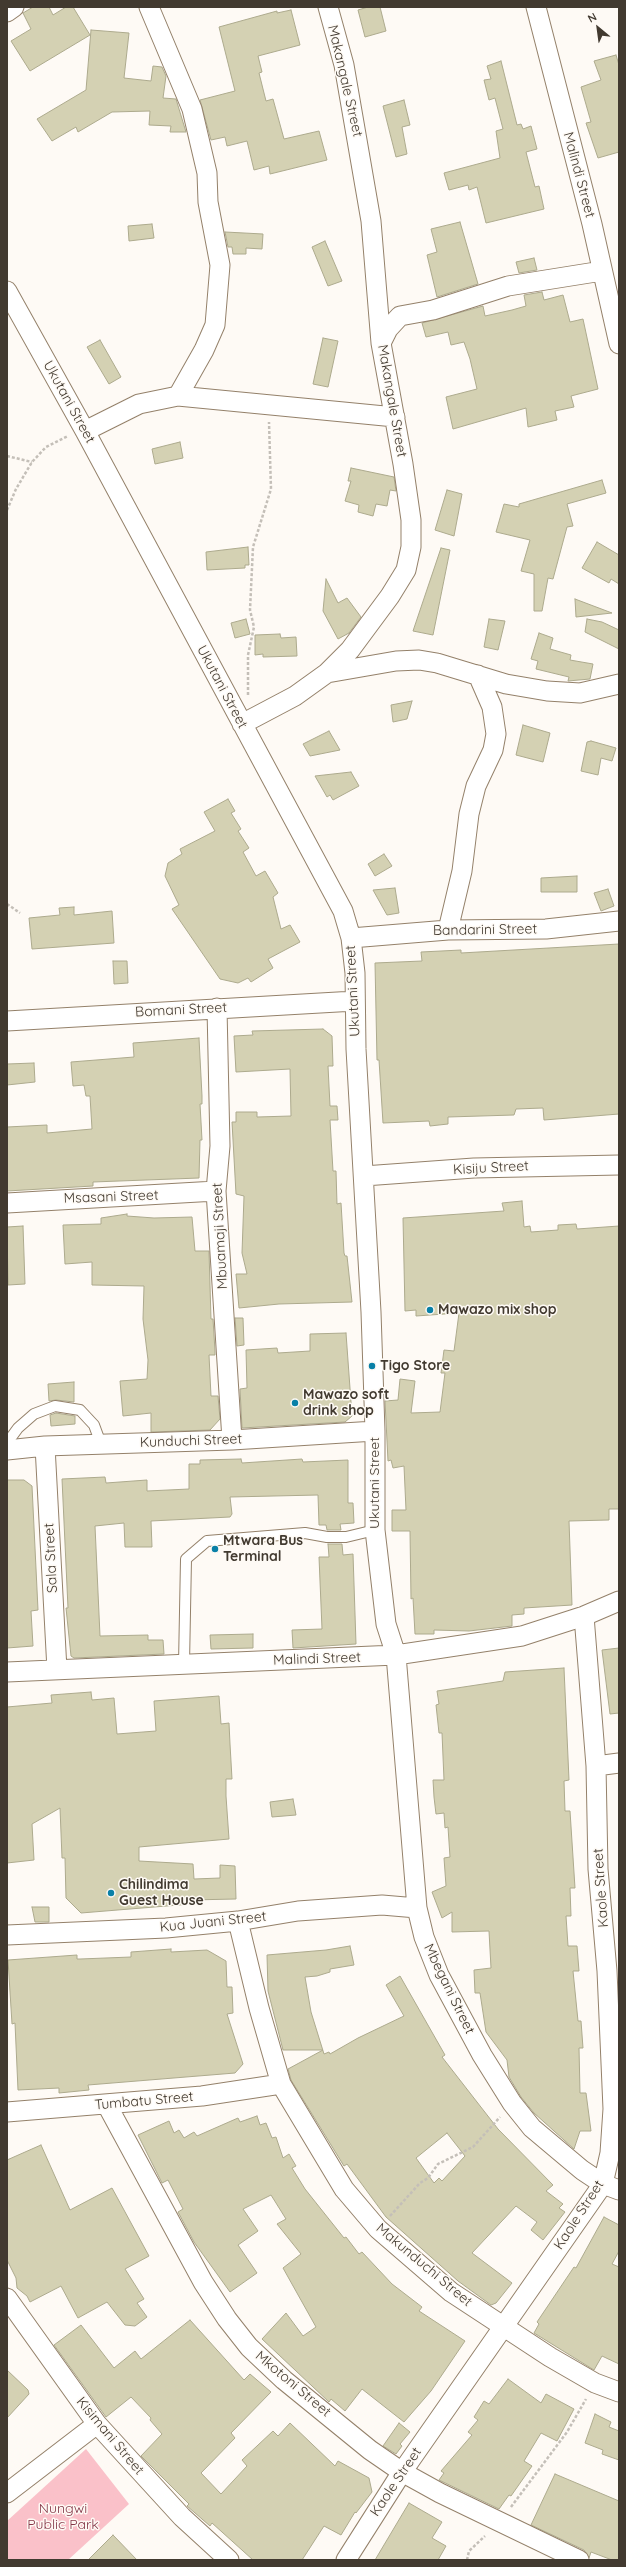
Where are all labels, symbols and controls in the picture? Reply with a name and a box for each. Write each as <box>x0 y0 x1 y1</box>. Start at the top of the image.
north arrow <box>578 8 618 48</box>
text: N <box>585 9 599 26</box>
street label: Makangale Street <box>324 23 366 139</box>
street label: Malindi Street <box>560 130 598 220</box>
street label: Makangale Street <box>374 343 410 459</box>
street label: Ukutani Street <box>39 358 99 446</box>
street label: Ukutani Street <box>193 643 251 731</box>
street label: Bandarini Street <box>433 921 537 939</box>
street label: Ukutani Street <box>342 945 364 1037</box>
street label: Bomani Street <box>135 999 227 1021</box>
street label: Kisiju Street <box>453 1158 529 1178</box>
street label: Mbuamaji Street <box>209 1182 231 1290</box>
street label: Msasani Street <box>63 1187 159 1207</box>
place label: Mawazo mix shop <box>438 1302 556 1318</box>
marker: Mawazo mix shop <box>425 1305 435 1315</box>
place label: Tigo Store <box>380 1358 450 1374</box>
marker: Tigo Store <box>367 1361 377 1371</box>
place label: Mawazo soft drink shop <box>303 1387 389 1420</box>
marker: Mawazo soft drink shop <box>290 1398 300 1408</box>
street label: Kunduchi Street <box>140 1431 242 1451</box>
street label: Ukutani Street <box>367 1437 383 1529</box>
street label: Sala Street <box>41 1523 61 1593</box>
place label: Mtwara Bus Terminal <box>223 1533 303 1566</box>
marker: Mtwara Bus Terminal <box>210 1544 220 1554</box>
street label: Malindi Street <box>273 1649 361 1669</box>
street label: Kaole Street <box>590 1848 612 1928</box>
place label: Chilindima Guest House <box>119 1877 204 1910</box>
marker: Chilindima Guest House <box>106 1888 116 1898</box>
street label: Kua Juani Street <box>159 1908 267 1936</box>
street label: Mbegani Street <box>420 1941 478 2037</box>
street label: Tumbatu Street <box>94 2088 194 2114</box>
street label: Kaole Street <box>550 2177 608 2253</box>
street label: Makunduchi Street <box>372 2220 476 2310</box>
street label: Mkotoni Street <box>252 2348 334 2420</box>
street label: Kisimani Street <box>73 2394 147 2478</box>
street label: Kaole Street <box>367 2444 425 2520</box>
park label: Nungwi Public Park <box>27 2501 99 2534</box>

